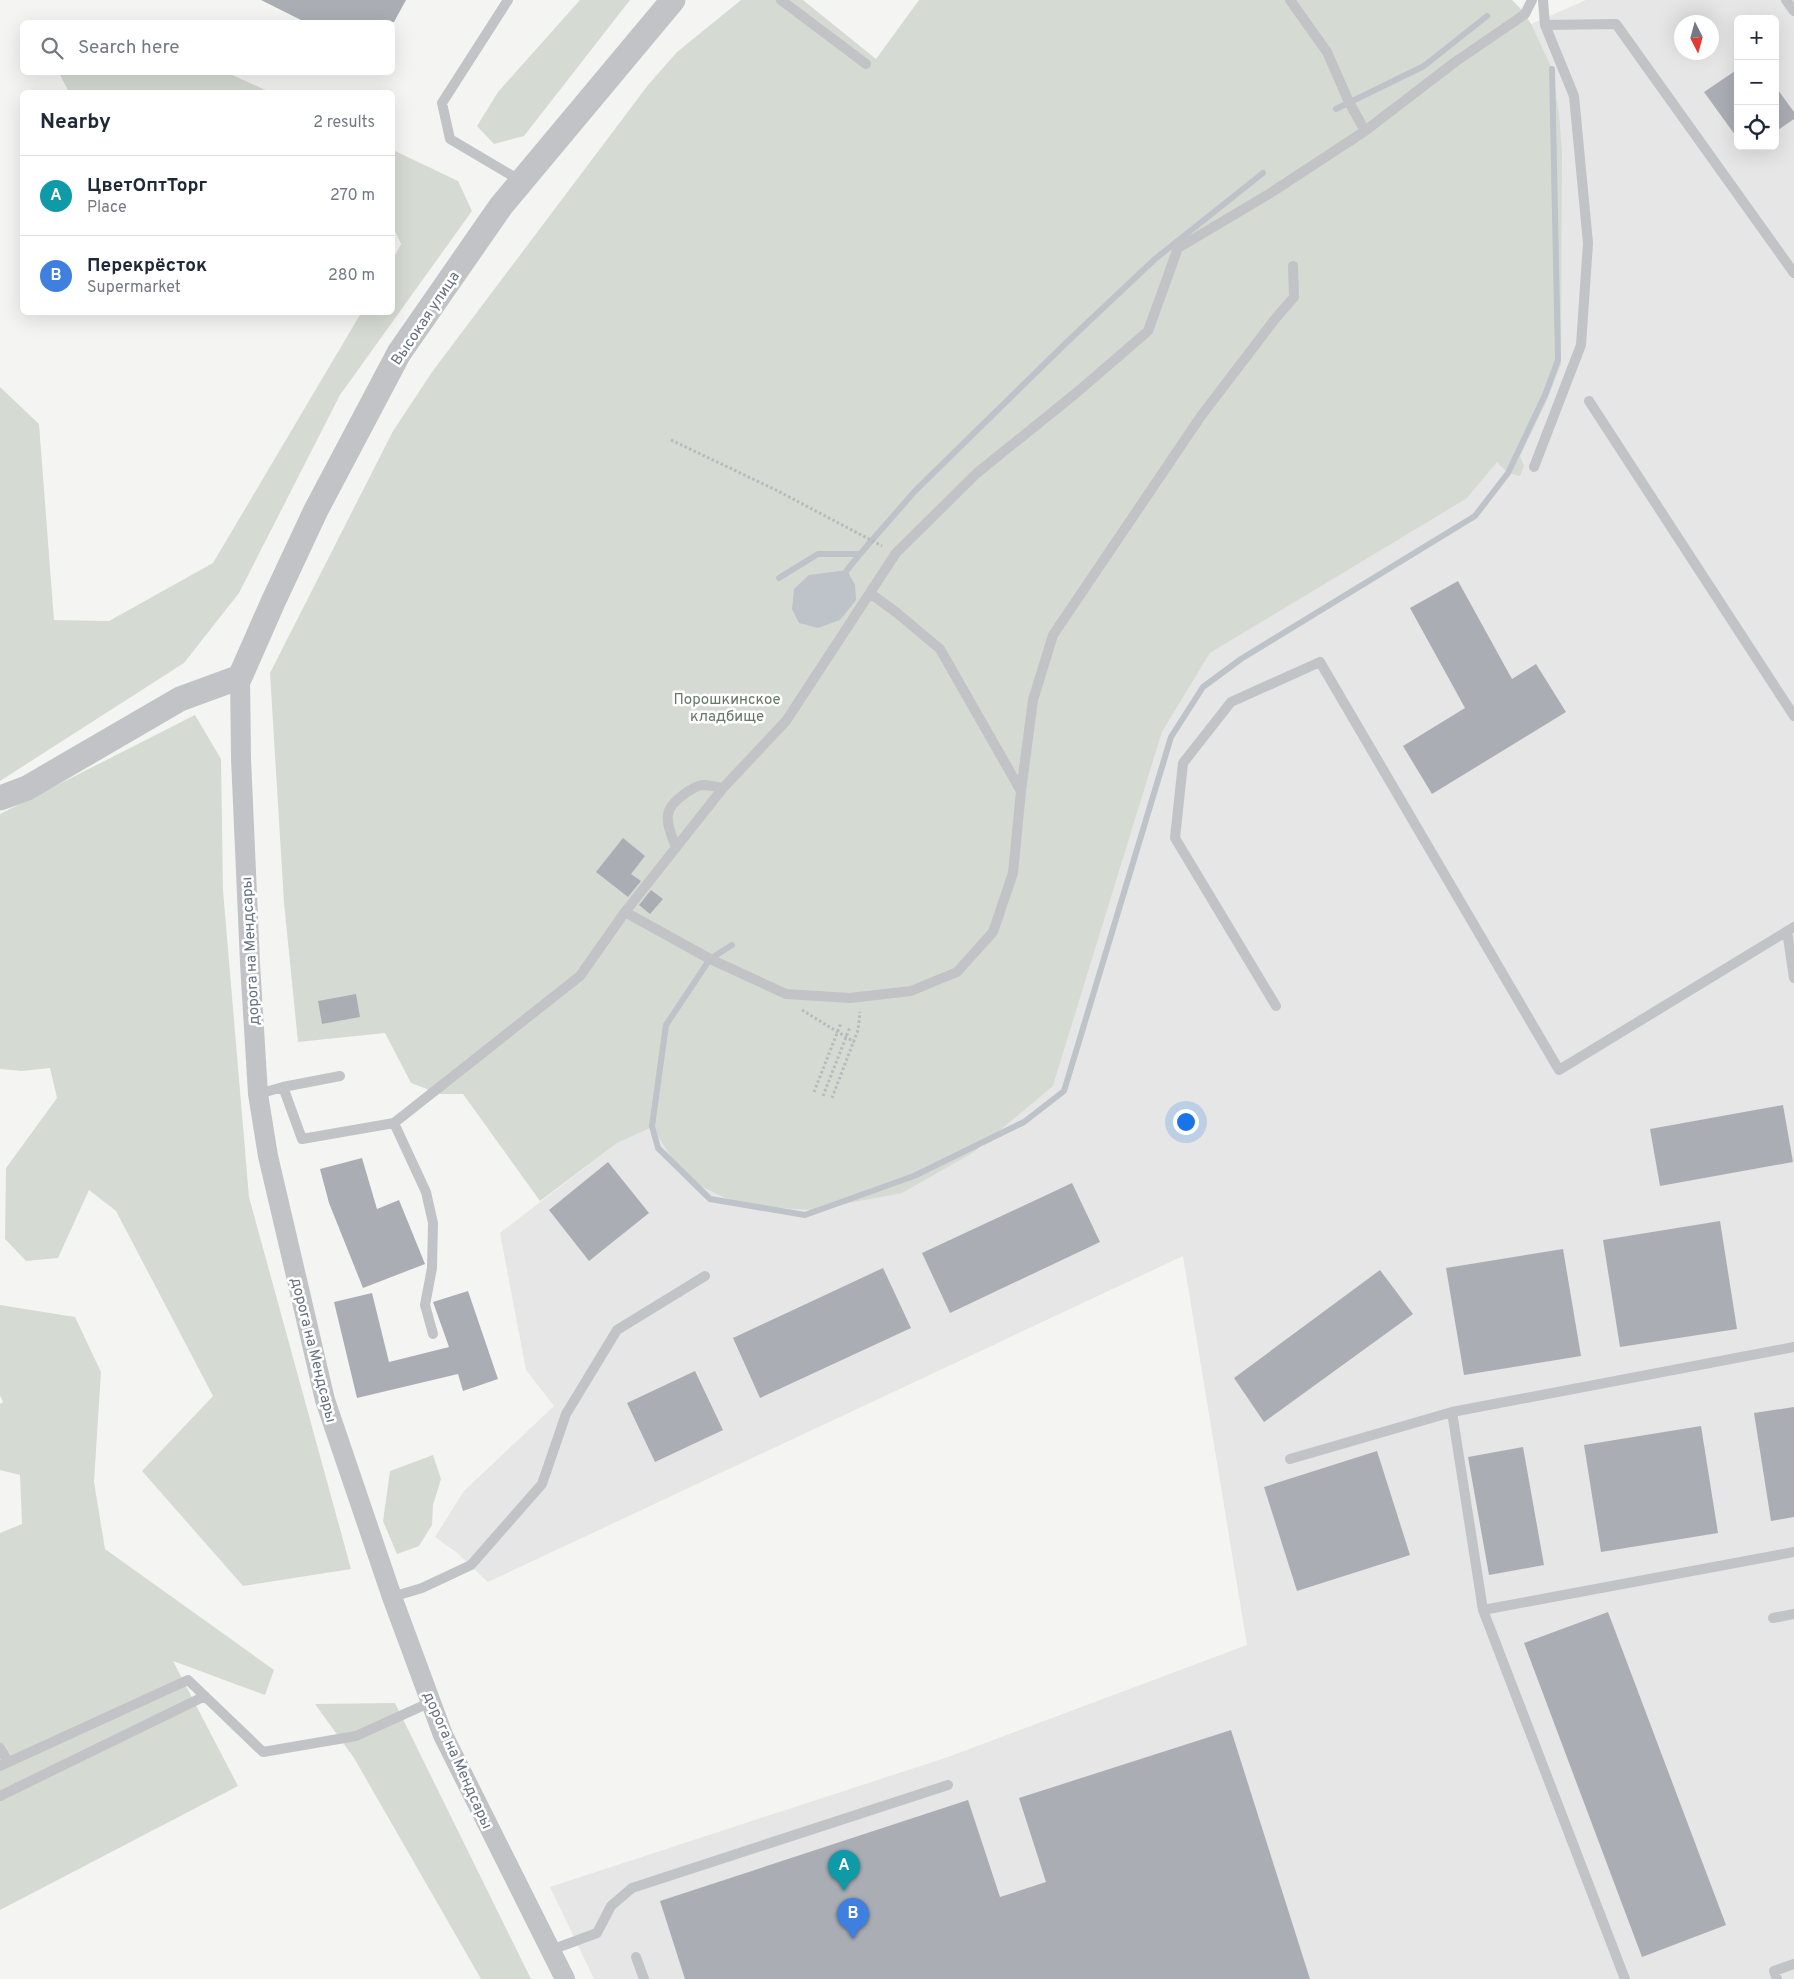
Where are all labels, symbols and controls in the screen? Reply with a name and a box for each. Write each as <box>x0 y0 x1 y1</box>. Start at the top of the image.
north arrow <box>1674 15 1719 60</box>
map controls <box>1734 15 1779 150</box>
button: + <box>1734 15 1779 60</box>
search box <box>20 20 395 75</box>
icon: search <box>38 34 66 62</box>
text: Search here <box>78 36 180 60</box>
button: − <box>1734 60 1779 105</box>
button: locate <box>1734 105 1779 150</box>
text: Nearby <box>40 109 111 136</box>
text: 2 results <box>313 113 375 133</box>
text: ЦветОптТорг <box>87 174 207 198</box>
text: A <box>50 186 62 206</box>
text: 270 m <box>330 186 375 206</box>
text: Place <box>87 198 127 218</box>
text: Перекрёсток <box>87 254 207 278</box>
text: B <box>50 266 62 286</box>
text: 280 m <box>328 266 375 286</box>
street label: Высокая улица <box>388 268 465 369</box>
text: Supermarket <box>87 278 181 298</box>
park label: Порошкинское кладбище <box>673 691 781 727</box>
street label: дорога на Мендсары <box>238 876 265 1026</box>
your location <box>1173 1109 1199 1135</box>
street label: дорога на Мендсары <box>285 1276 340 1425</box>
street label: дорога на Мендсары <box>418 1689 496 1832</box>
pin: A <box>828 1850 860 1891</box>
pin: B <box>837 1898 869 1939</box>

